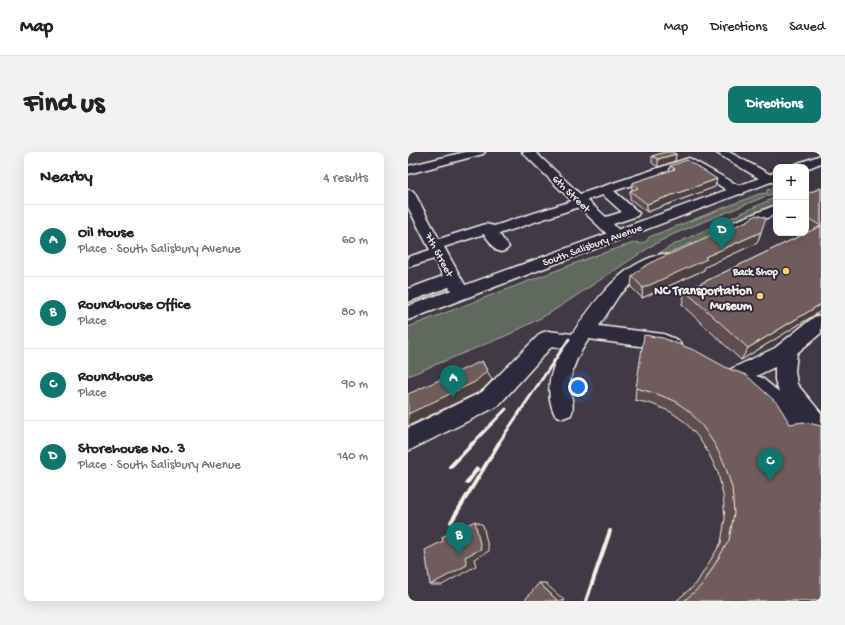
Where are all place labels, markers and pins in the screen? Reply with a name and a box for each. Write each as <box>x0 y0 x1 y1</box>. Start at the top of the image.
pin: D <box>709 217 735 250</box>
marker: Back Shop <box>781 266 791 276</box>
place label: Back Shop <box>732 267 779 279</box>
place label: NC Transportation Museum <box>654 284 753 314</box>
marker: NC Transportation Museum <box>755 291 765 301</box>
pin: A <box>440 365 466 398</box>
pin: C <box>757 448 783 481</box>
pin: B <box>446 522 472 555</box>

